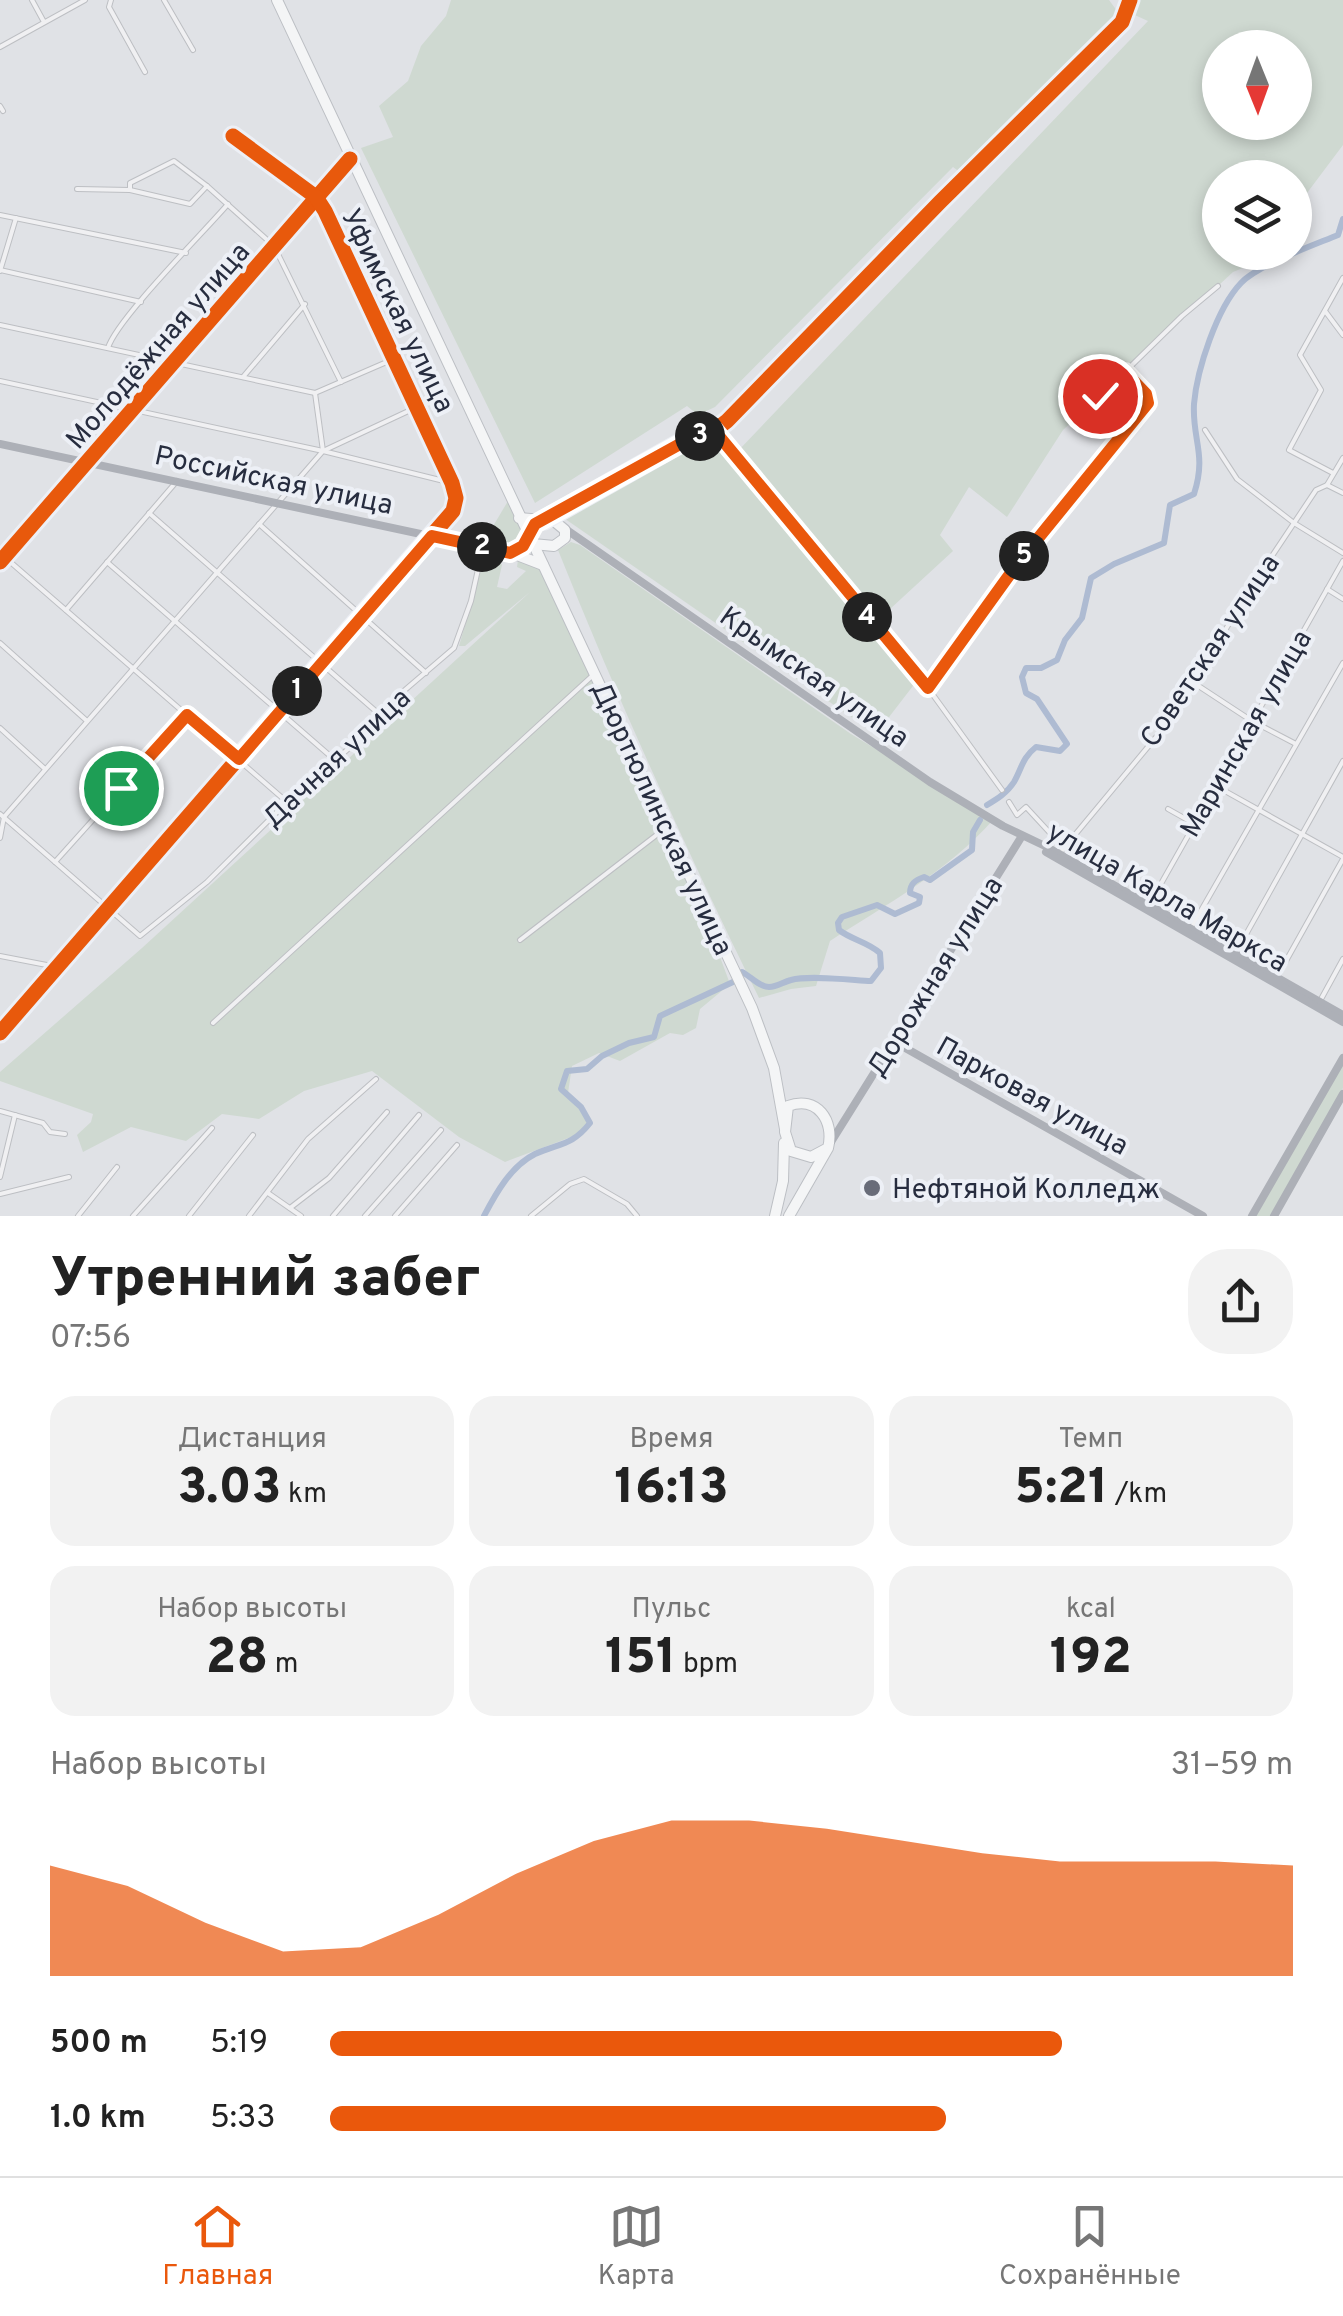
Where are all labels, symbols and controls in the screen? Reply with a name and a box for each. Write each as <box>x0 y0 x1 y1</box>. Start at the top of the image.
north arrow <box>1202 30 1312 140</box>
map controls <box>1202 30 1312 270</box>
button: layers <box>1202 160 1312 270</box>
street label: Уфимская улица <box>331 203 461 419</box>
street label: Молодёжная улица <box>59 236 259 458</box>
pin <box>1058 354 1143 439</box>
icon: check <box>1073 369 1128 424</box>
pin: 3 <box>675 411 725 461</box>
text: 3 <box>692 418 708 454</box>
street label: Российская улица <box>151 439 396 525</box>
pin: 2 <box>457 522 507 572</box>
text: 2 <box>473 529 491 565</box>
pin: 5 <box>999 531 1049 581</box>
text: 5 <box>1015 538 1033 574</box>
street label: Советская улица <box>1134 548 1289 755</box>
pin: 4 <box>842 592 892 642</box>
text: 4 <box>858 599 876 635</box>
street label: Крымская улица <box>711 600 915 757</box>
street label: Маринская улица <box>1174 624 1322 845</box>
pin: 1 <box>272 666 322 716</box>
text: 1 <box>291 673 303 709</box>
street label: Дюртюлинская улица <box>581 677 740 962</box>
street label: Дачная улица <box>256 681 420 837</box>
pin <box>79 746 164 831</box>
icon: arrive <box>94 761 149 816</box>
street label: улица Карла Маркса <box>1040 815 1293 982</box>
street label: Дорожная улица <box>860 871 1013 1084</box>
street label: Парковая улица <box>929 1030 1134 1165</box>
place label: Нефтяной Колледж <box>892 1173 1160 1209</box>
marker: Нефтяной Колледж <box>861 1177 883 1199</box>
text: Утренний забег <box>50 1246 480 1316</box>
button: share <box>1188 1249 1293 1354</box>
text: 07:56 <box>50 1319 131 1359</box>
text: Дистанция <box>178 1422 327 1458</box>
text: Время <box>629 1422 714 1458</box>
text: Темп <box>1059 1422 1123 1458</box>
text: 3.03 <box>177 1458 282 1521</box>
text: 16:13 <box>614 1458 729 1521</box>
text: 5:21 <box>1015 1458 1108 1521</box>
text: km <box>282 1477 327 1513</box>
text: /km <box>1108 1477 1167 1513</box>
text: Набор высоты <box>157 1592 347 1628</box>
text: Пульс <box>632 1592 711 1628</box>
text: kcal <box>1066 1592 1116 1628</box>
text: 28 <box>206 1628 268 1691</box>
text: 151 <box>605 1628 676 1691</box>
text: 192 <box>1050 1628 1132 1691</box>
text: m <box>268 1647 298 1683</box>
text: bpm <box>676 1647 738 1683</box>
text: Набор высоты <box>50 1746 267 1786</box>
text: 31–59 m <box>1171 1746 1293 1786</box>
text: 500 m <box>50 2024 148 2064</box>
text: 5:19 <box>210 2024 268 2064</box>
text: 1.0 km <box>50 2099 146 2139</box>
text: 5:33 <box>210 2099 276 2139</box>
tab: Главная <box>162 2199 273 2295</box>
tab: Карта <box>598 2199 675 2295</box>
tab: Сохранённые <box>999 2199 1181 2295</box>

